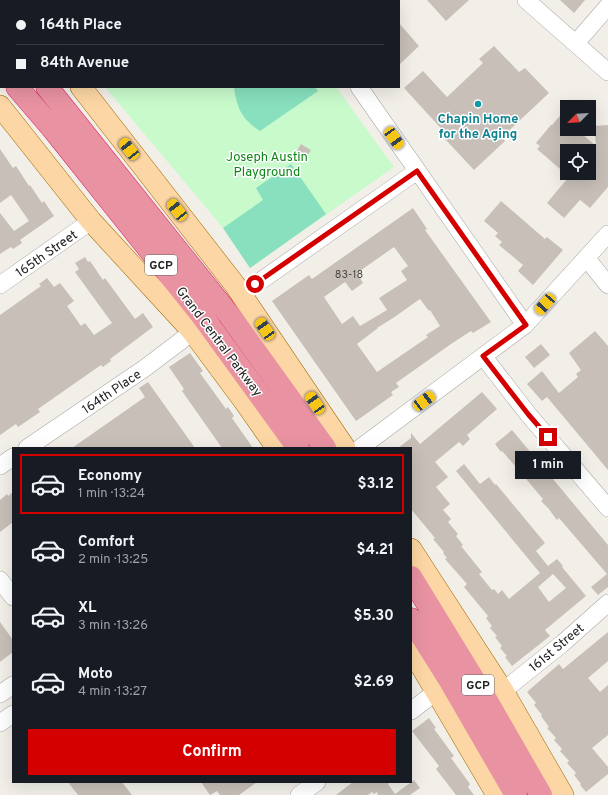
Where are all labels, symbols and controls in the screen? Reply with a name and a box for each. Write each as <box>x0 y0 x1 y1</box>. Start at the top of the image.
text: 164th Place <box>40 16 122 35</box>
text: 84th Avenue <box>40 54 129 73</box>
marker: Chapin Home for the Aging <box>473 99 483 109</box>
north arrow <box>560 100 596 136</box>
map controls <box>560 100 596 180</box>
place label: Chapin Home for the Aging <box>438 112 518 143</box>
car <box>382 125 406 151</box>
car <box>117 136 141 162</box>
button: locate <box>560 144 596 180</box>
park label: Joseph Austin Playground <box>226 150 308 181</box>
car <box>165 197 189 223</box>
street label: 165th Street <box>13 228 81 282</box>
road number: GCP <box>145 255 177 275</box>
house number: 83-18 <box>335 268 363 282</box>
route start <box>246 275 264 293</box>
street label: Grand Central Parkway <box>172 284 265 400</box>
car <box>533 291 557 317</box>
car <box>253 316 277 342</box>
street label: 164th Place <box>79 367 145 418</box>
car <box>411 389 437 413</box>
car <box>303 390 327 416</box>
route end <box>539 428 557 446</box>
callout: 1 min <box>515 451 581 479</box>
text: 1 min <box>532 457 564 473</box>
icon: car <box>30 466 66 502</box>
text: Economy <box>78 467 142 486</box>
text: $3.12 <box>357 475 394 494</box>
text: 1 min · 13:24 <box>78 486 145 502</box>
icon: car <box>30 532 66 568</box>
text: Comfort <box>78 533 135 552</box>
text: $4.21 <box>357 541 394 560</box>
text: 2 min · 13:25 <box>78 552 148 568</box>
icon: car <box>30 598 66 634</box>
text: XL <box>78 599 96 618</box>
text: $5.30 <box>354 607 394 626</box>
text: 3 min · 13:26 <box>78 618 148 634</box>
street label: 161st Street <box>527 621 588 676</box>
icon: car <box>30 664 66 700</box>
text: Moto <box>78 665 113 684</box>
text: $2.69 <box>354 673 394 692</box>
road number: GCP <box>462 675 494 695</box>
text: 4 min · 13:27 <box>78 684 147 700</box>
button: Confirm <box>28 729 396 775</box>

